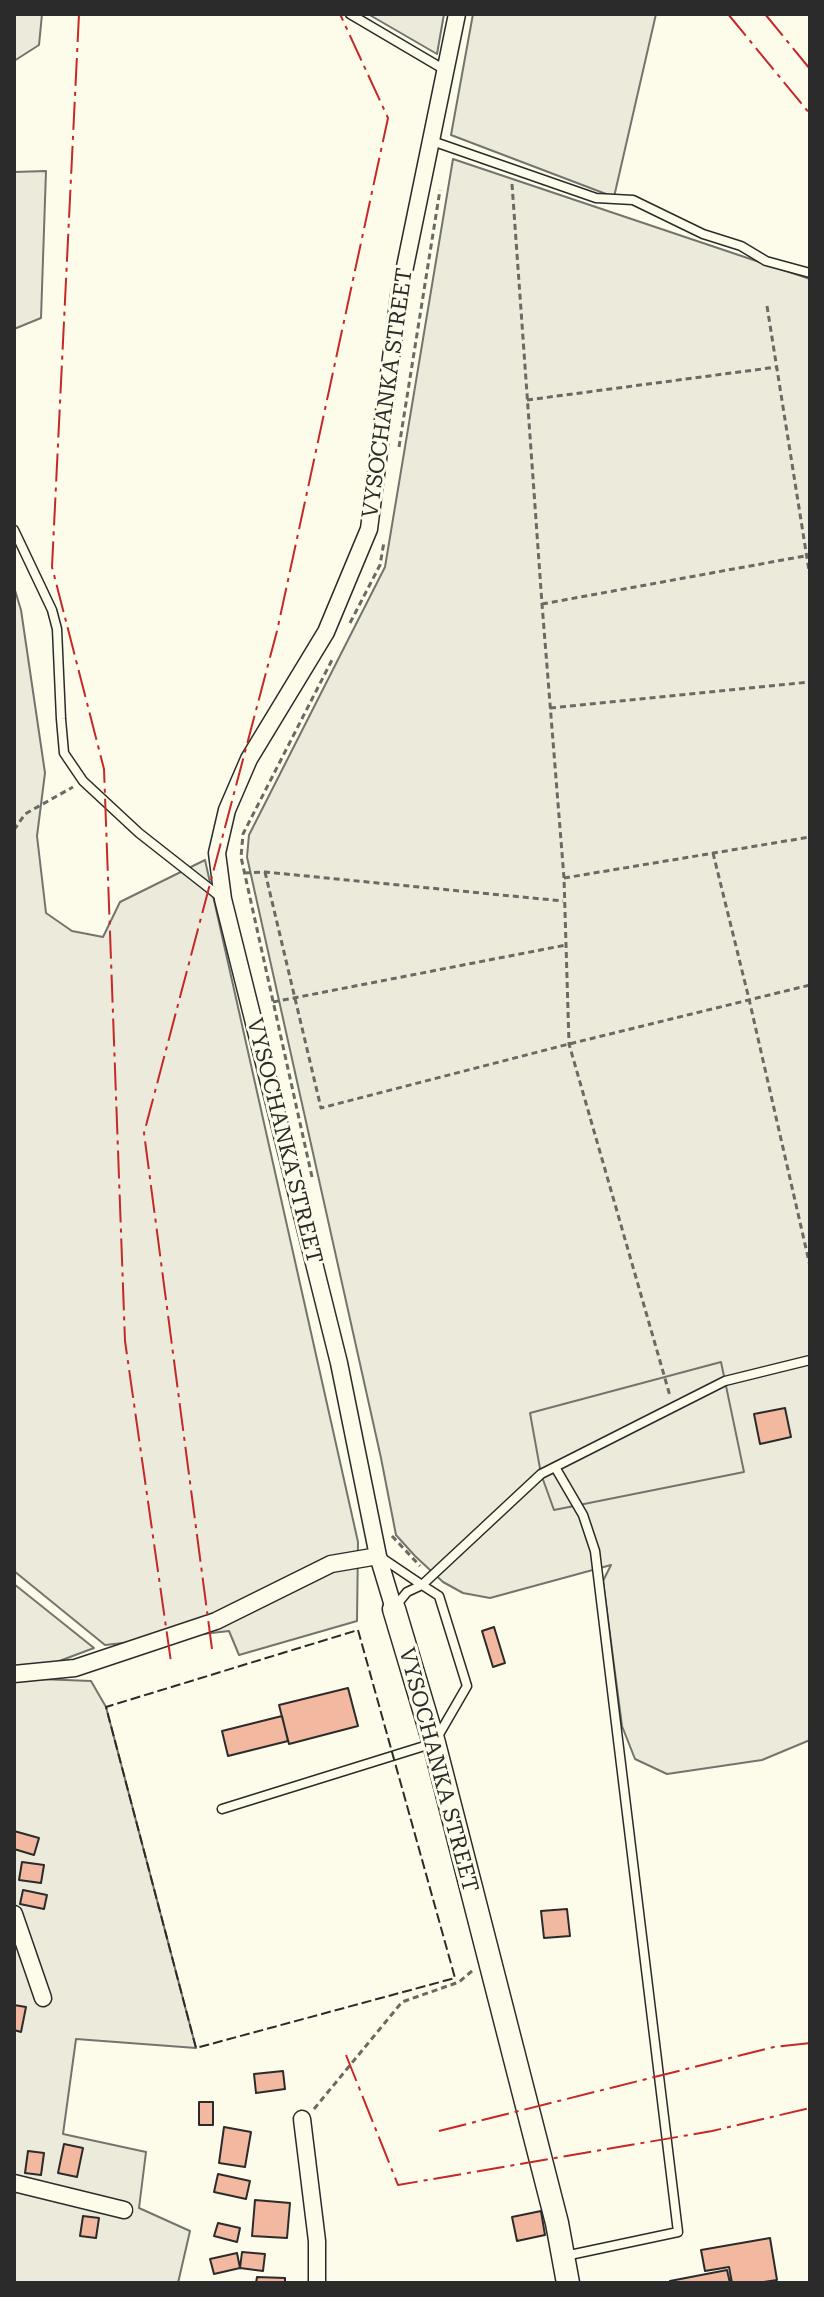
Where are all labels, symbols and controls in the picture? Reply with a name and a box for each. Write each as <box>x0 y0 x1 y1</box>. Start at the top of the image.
street label: VYSOCHANKA STREET <box>357 266 419 520</box>
street label: VYSOCHANKA STREET <box>241 1016 327 1266</box>
street label: VYSOCHANKA STREET <box>393 1645 483 1895</box>

